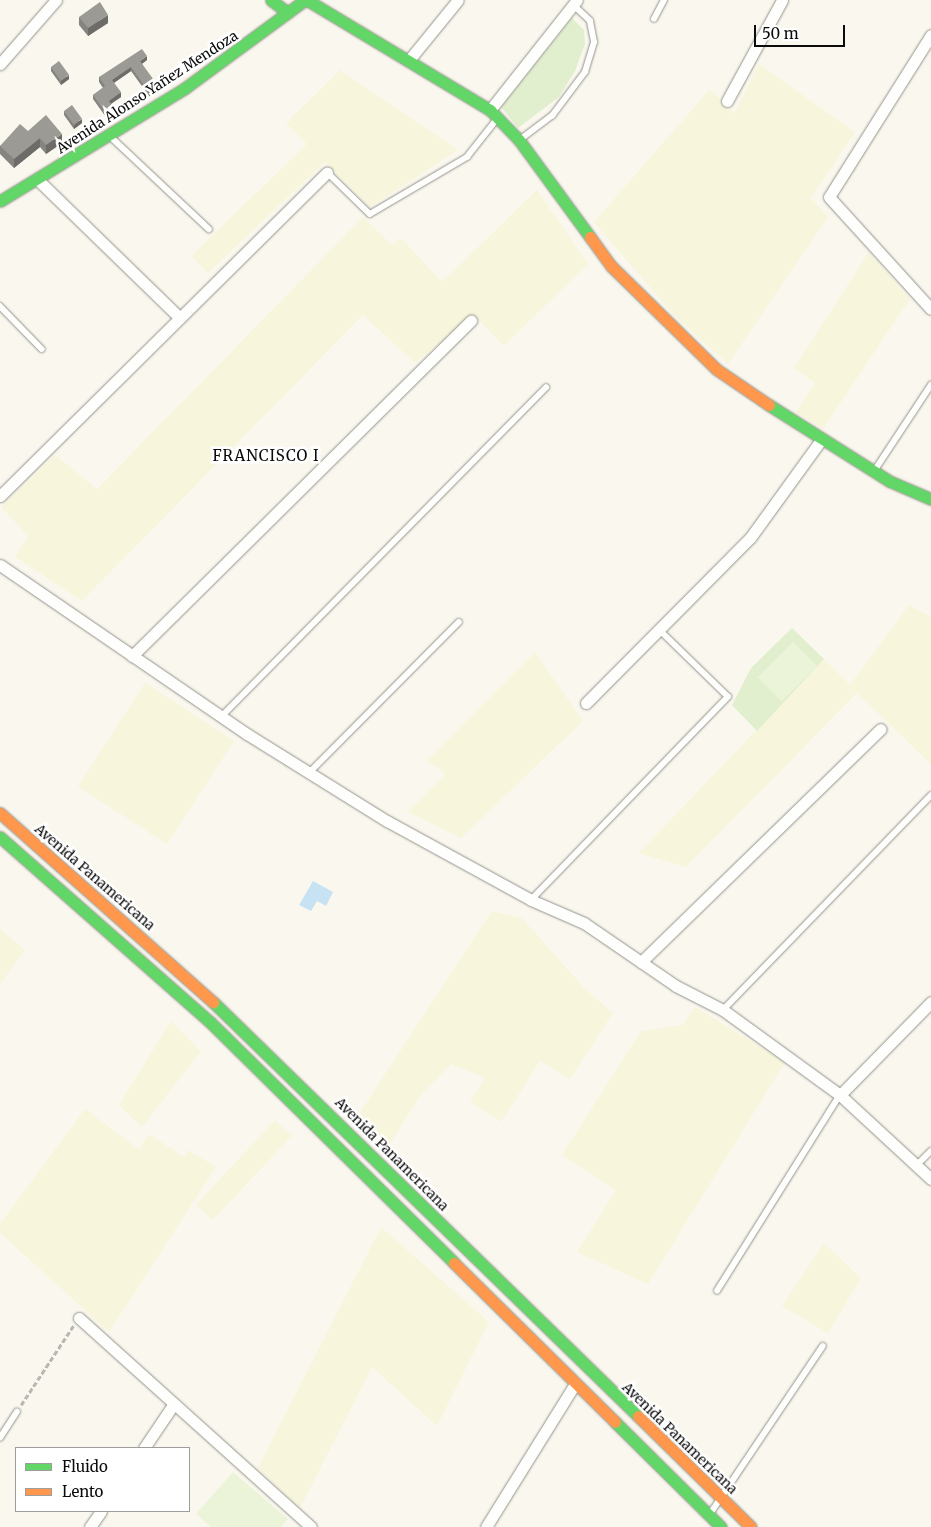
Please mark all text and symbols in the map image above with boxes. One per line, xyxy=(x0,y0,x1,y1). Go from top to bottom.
scale bar xyxy=(756,15,847,47)
text: 50 m xyxy=(762,24,799,43)
street label: Avenida Alonso Yañez Mendoza xyxy=(53,27,241,157)
district label: FRANCISCO I xyxy=(211,447,321,465)
street label: Avenida Panamericana xyxy=(32,820,158,934)
street label: Avenida Panamericana xyxy=(332,1094,452,1214)
street label: Avenida Panamericana xyxy=(619,1379,741,1497)
legend xyxy=(15,1447,190,1512)
text: Fluido xyxy=(62,1457,108,1476)
text: Lento xyxy=(62,1482,103,1501)

